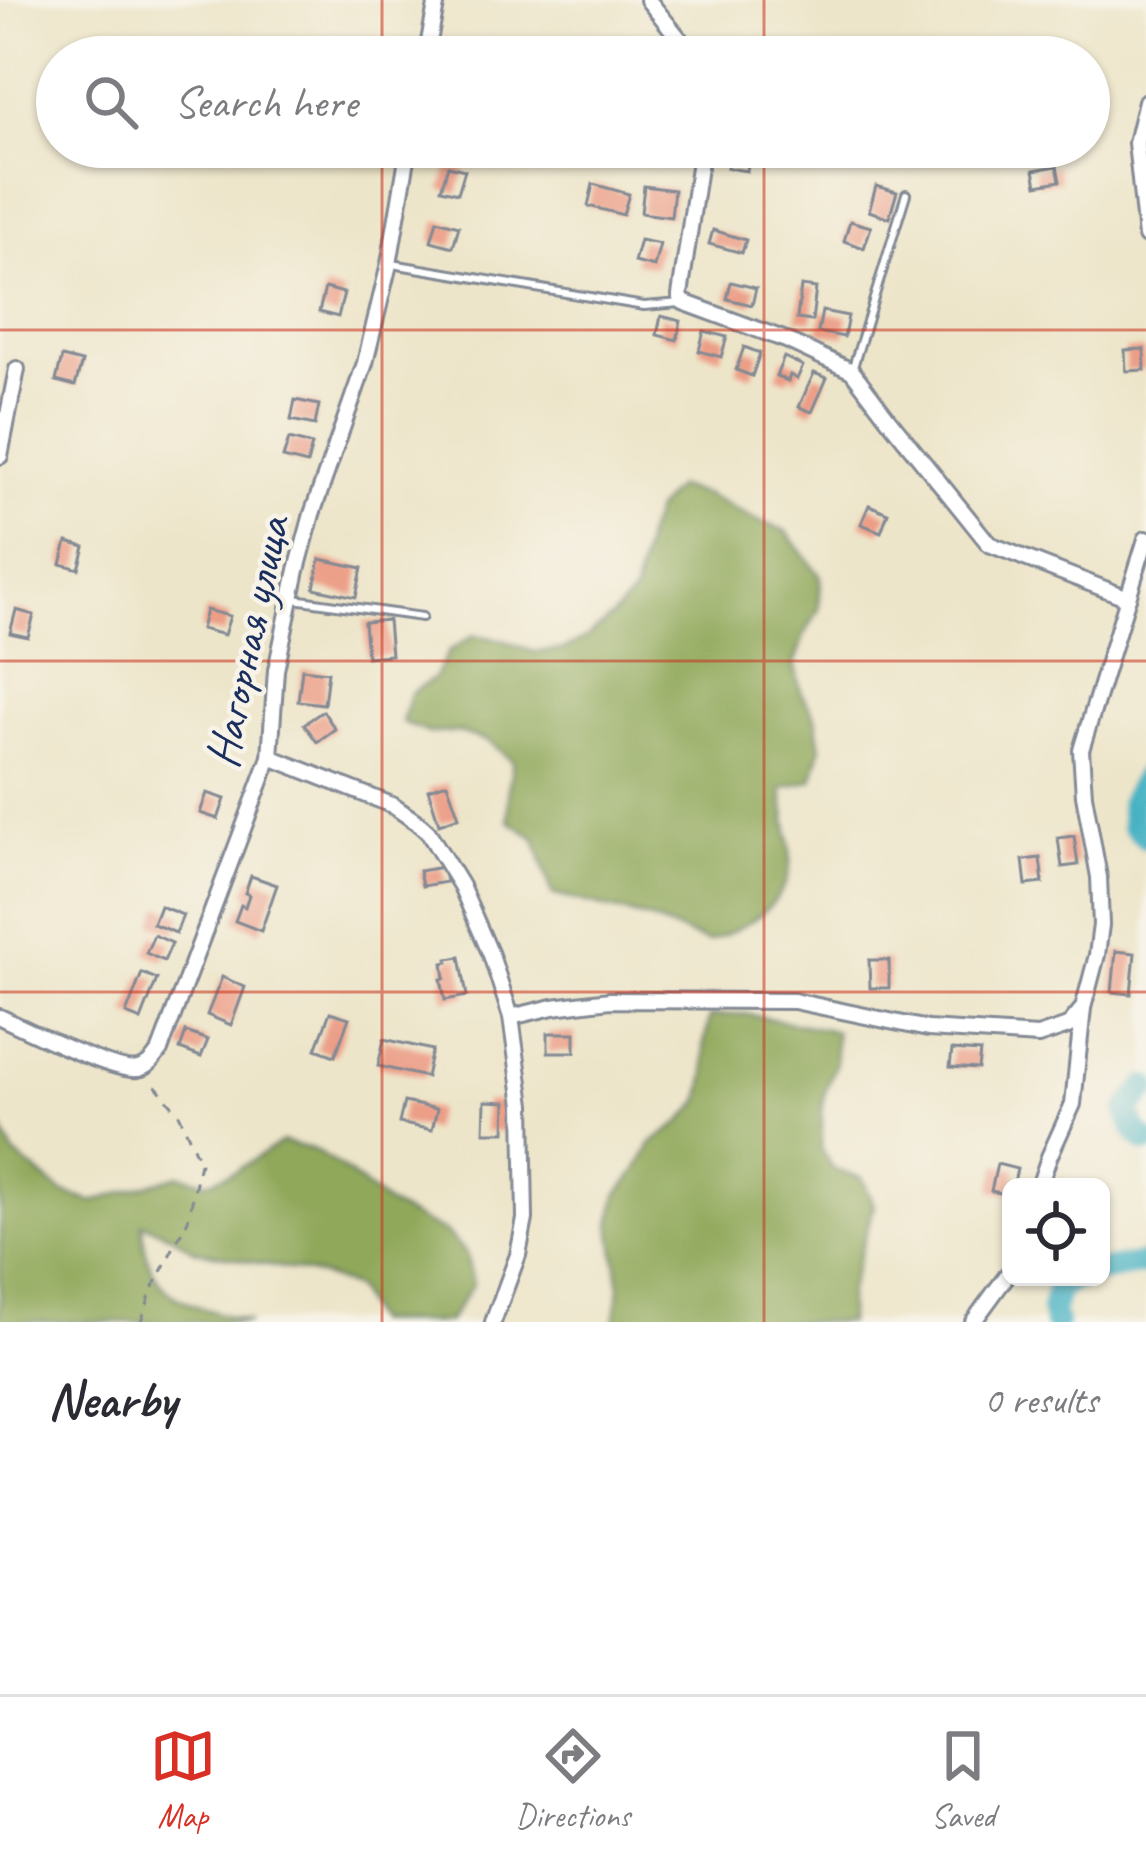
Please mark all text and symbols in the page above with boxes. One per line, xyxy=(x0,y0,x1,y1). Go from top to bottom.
search box xyxy=(36,36,1110,168)
icon: search xyxy=(78,69,144,135)
text: Search here xyxy=(174,74,357,131)
street label: Нагорная улица xyxy=(191,508,303,773)
map controls xyxy=(1002,1178,1110,1286)
button: locate xyxy=(1002,1178,1110,1286)
text: Nearby xyxy=(48,1368,176,1432)
text: 0 results xyxy=(984,1376,1098,1425)
tab: Map xyxy=(150,1723,216,1837)
tab: Directions xyxy=(516,1723,630,1837)
tab: Saved xyxy=(930,1723,996,1837)

